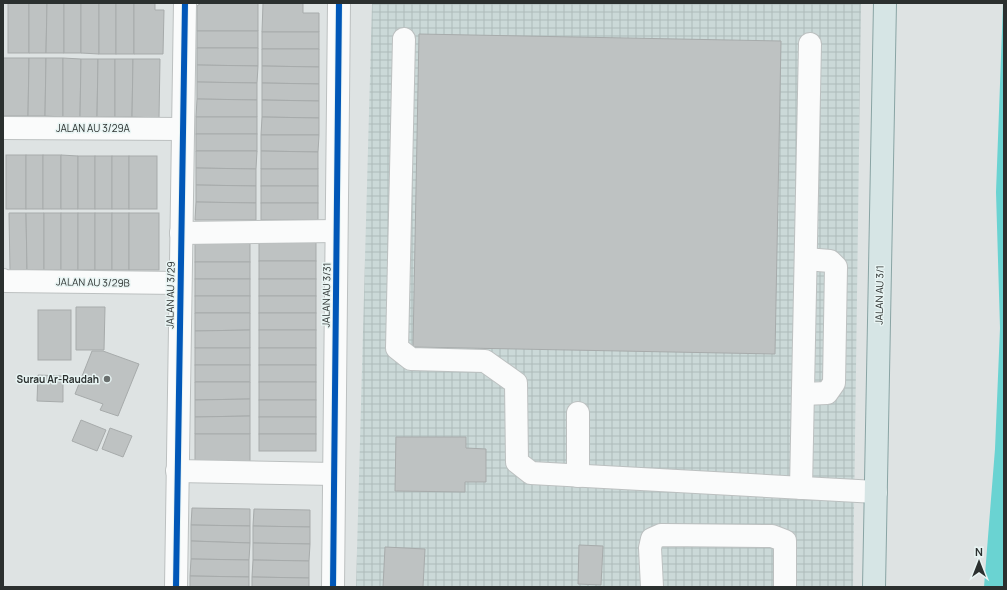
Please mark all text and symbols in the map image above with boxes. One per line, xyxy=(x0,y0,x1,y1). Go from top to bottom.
street label: JALAN AU 3/29A xyxy=(56,121,131,135)
street label: JALAN AU 3/29 xyxy=(162,261,178,329)
street label: JALAN AU 3/31 xyxy=(318,262,334,328)
street label: JALAN AU 3/1 xyxy=(871,265,887,325)
street label: JALAN AU 3/29B xyxy=(56,274,130,290)
place label: Surau Ar-Raudah xyxy=(17,372,99,386)
marker: Surau Ar-Raudah xyxy=(102,374,112,384)
north arrow xyxy=(959,542,999,582)
text: N xyxy=(975,544,983,559)

